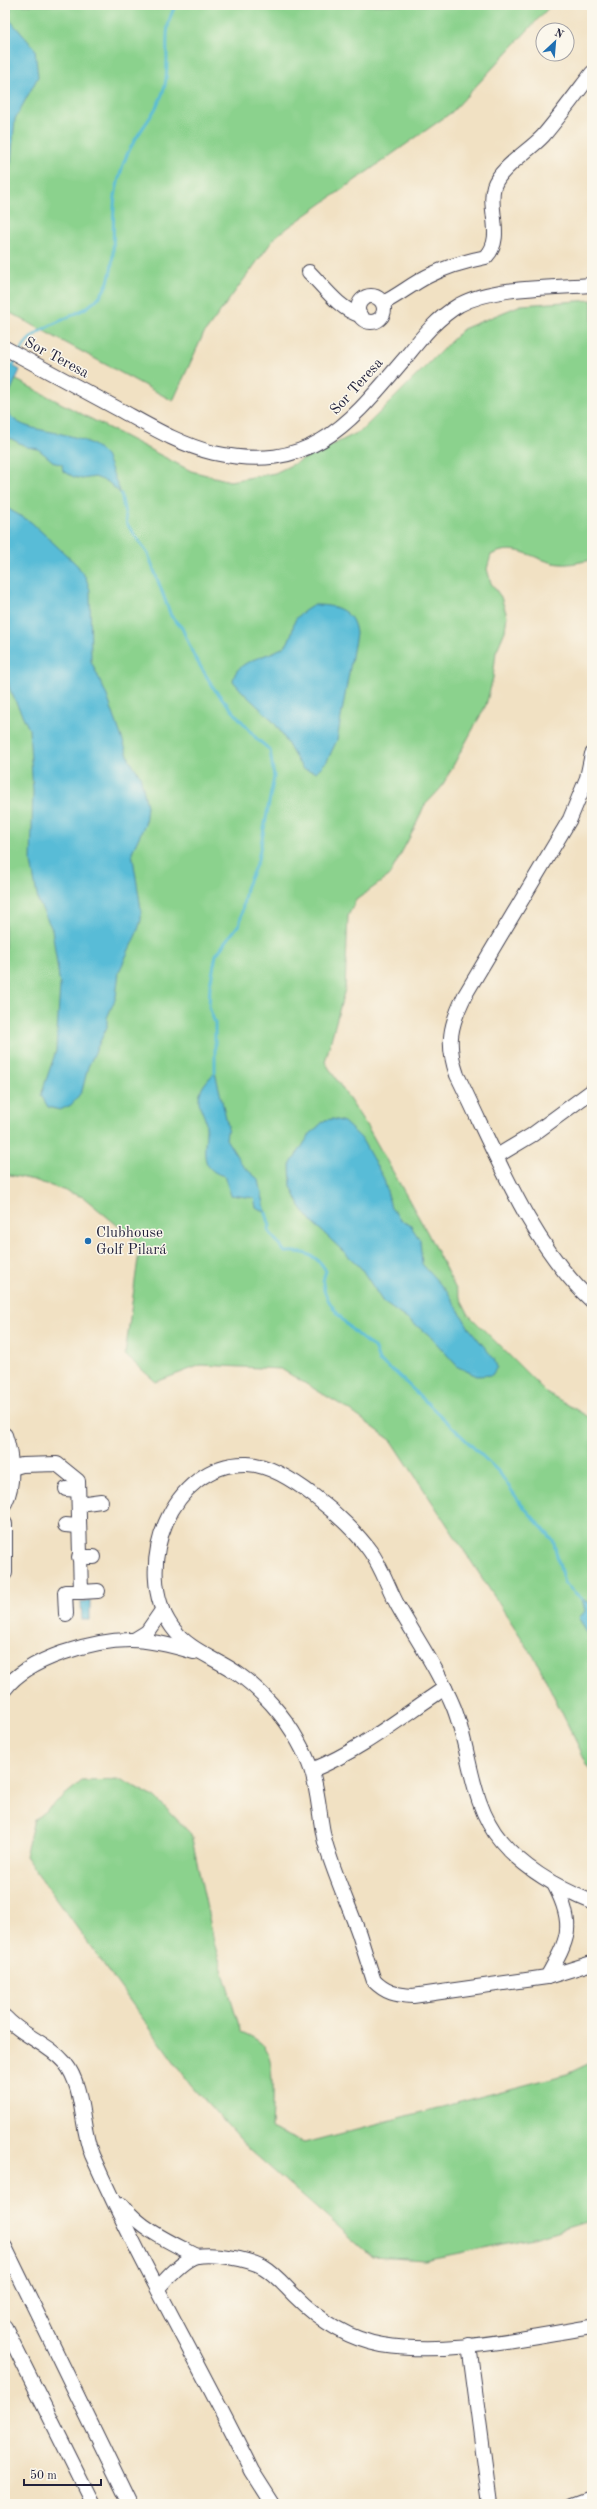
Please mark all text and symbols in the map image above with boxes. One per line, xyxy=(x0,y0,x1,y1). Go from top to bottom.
north arrow xyxy=(535,22,575,62)
text: N xyxy=(553,28,565,41)
street label: Sor Teresa xyxy=(22,335,92,382)
street label: Sor Teresa xyxy=(328,355,387,418)
place label: Clubhouse Golf Pilará xyxy=(96,1226,167,1258)
marker: Clubhouse Golf Pilará xyxy=(83,1236,93,1246)
scale bar xyxy=(24,2461,101,2487)
text: 50 m xyxy=(30,2469,57,2482)

